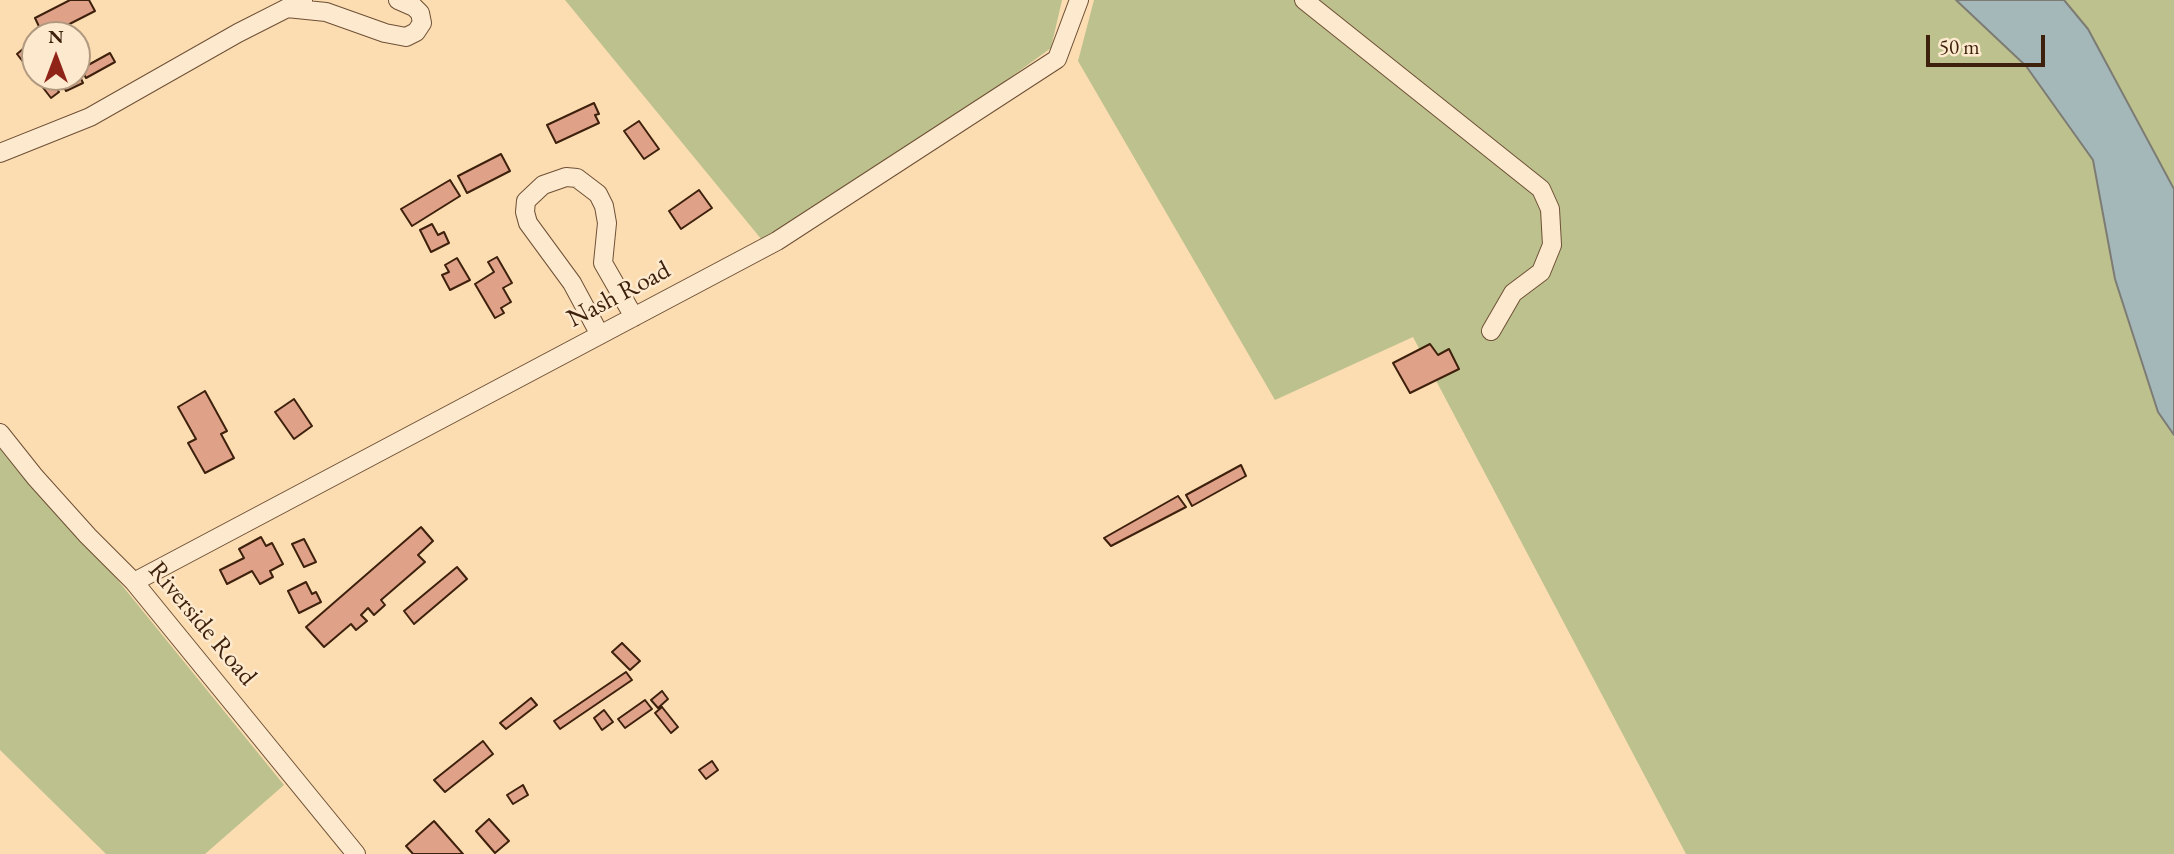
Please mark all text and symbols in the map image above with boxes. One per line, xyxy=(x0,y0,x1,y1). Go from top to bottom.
north arrow xyxy=(21,21,91,91)
scale bar xyxy=(1929,21,2048,65)
text: N xyxy=(48,24,64,49)
text: 50 m xyxy=(1939,33,1980,60)
street label: Nash Road xyxy=(562,255,676,335)
street label: Riverside Road xyxy=(141,556,263,692)

